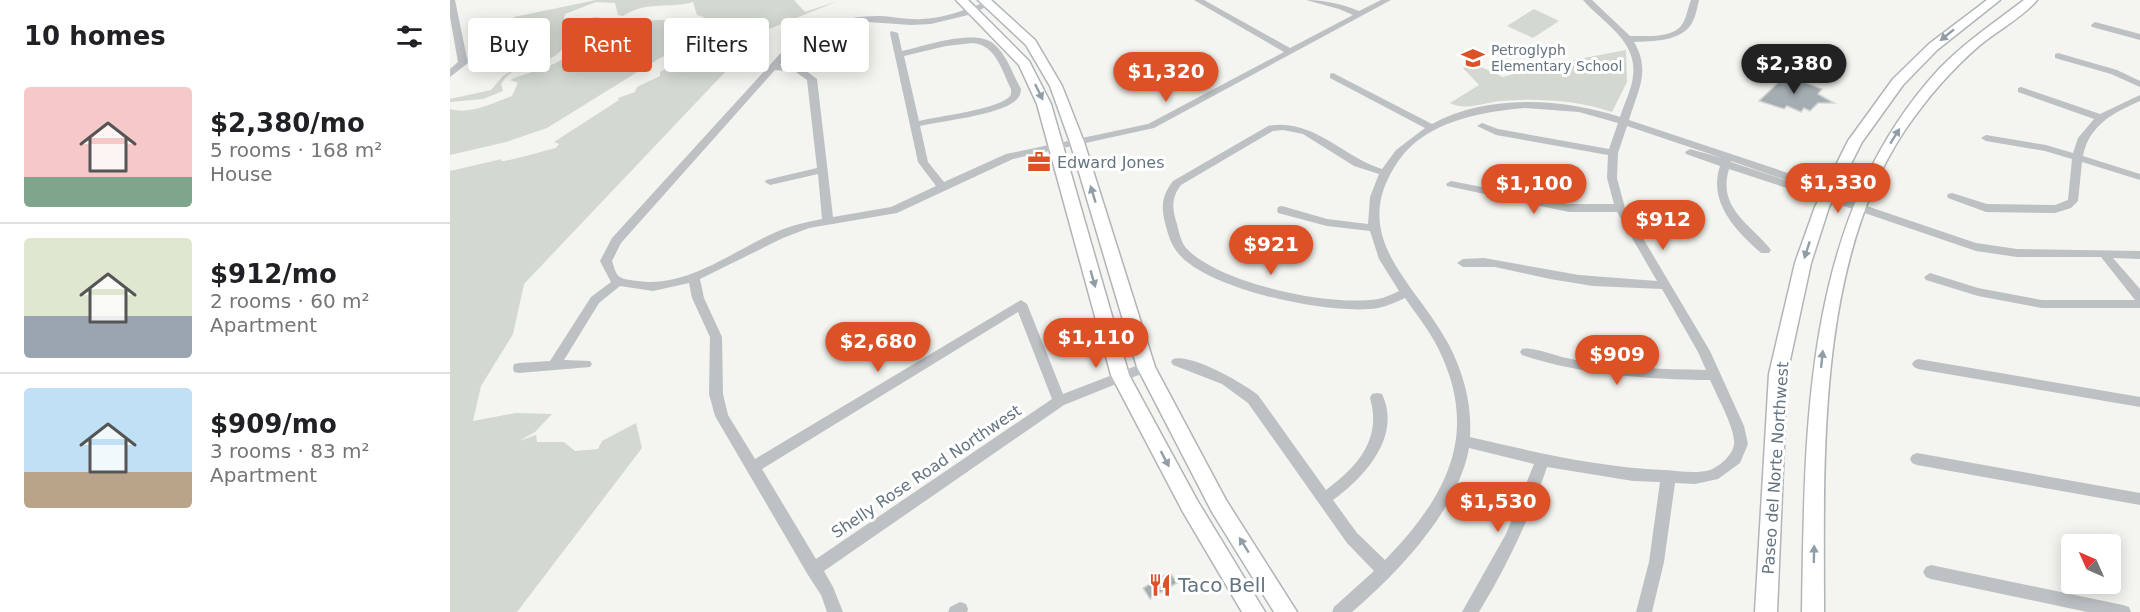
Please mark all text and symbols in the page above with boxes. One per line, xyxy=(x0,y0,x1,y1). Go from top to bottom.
chip: Buy xyxy=(468,18,550,72)
chip: Rent xyxy=(562,18,652,72)
chip: Filters xyxy=(664,18,769,72)
chip: New xyxy=(781,18,869,72)
icon: filters xyxy=(393,20,426,53)
text: 10 homes xyxy=(24,21,166,51)
one-way arrow xyxy=(1940,29,1955,41)
place label: Petroglyph Elementary School xyxy=(1491,42,1623,74)
pin: $2,380 xyxy=(1745,44,1843,95)
school or university icon: Petroglyph Elementary School xyxy=(1460,45,1486,71)
text: $2,380 xyxy=(1755,51,1833,75)
pin: $1,320 xyxy=(1117,52,1215,103)
text: $1,320 xyxy=(1127,59,1205,83)
one-way arrow xyxy=(1034,84,1043,101)
text: $2,380/mo xyxy=(210,108,365,138)
icon: home xyxy=(72,111,144,183)
one-way arrow xyxy=(1889,128,1900,144)
text: 5 rooms · 168 m² xyxy=(210,138,382,162)
office icon: Edward Jones xyxy=(1026,149,1052,175)
place label: Edward Jones xyxy=(1057,153,1165,172)
text: House xyxy=(210,162,273,186)
pin: $1,330 xyxy=(1789,163,1887,214)
pin: $1,100 xyxy=(1485,164,1583,215)
text: $1,330 xyxy=(1799,170,1877,194)
text: $1,100 xyxy=(1495,171,1573,195)
one-way arrow xyxy=(1088,185,1097,203)
pin: $912 xyxy=(1627,200,1699,251)
text: $912 xyxy=(1635,207,1691,231)
pin: $921 xyxy=(1235,225,1307,276)
text: $921 xyxy=(1243,232,1299,256)
one-way arrow xyxy=(1802,241,1812,259)
text: $912/mo xyxy=(210,259,337,289)
icon: home xyxy=(72,262,144,334)
one-way arrow xyxy=(1089,270,1098,288)
text: 2 rooms · 60 m² xyxy=(210,289,370,313)
text: Apartment xyxy=(210,313,317,337)
pin: $1,110 xyxy=(1047,318,1145,369)
pin: $2,680 xyxy=(829,322,927,373)
text: $1,110 xyxy=(1057,325,1135,349)
text: $2,680 xyxy=(839,329,917,353)
pin: $909 xyxy=(1581,335,1653,386)
text: $909 xyxy=(1589,342,1645,366)
one-way arrow xyxy=(1817,349,1827,368)
street label: Paseo del Norte Northwest xyxy=(1759,361,1792,575)
street label: Shelly Rose Road Northwest xyxy=(828,401,1025,542)
text: $909/mo xyxy=(210,409,337,439)
icon: home xyxy=(72,412,144,484)
text: 3 rooms · 83 m² xyxy=(210,439,370,463)
one-way arrow xyxy=(1160,451,1170,468)
text: Apartment xyxy=(210,463,317,487)
pin: $1,530 xyxy=(1449,482,1547,533)
text: $1,530 xyxy=(1459,489,1537,513)
north arrow xyxy=(2061,534,2121,594)
map controls xyxy=(2061,534,2121,594)
one-way arrow xyxy=(1239,537,1250,553)
one-way arrow xyxy=(1809,544,1818,563)
restaurant icon: Taco Bell xyxy=(1147,572,1173,598)
place label: Taco Bell xyxy=(1177,573,1266,597)

